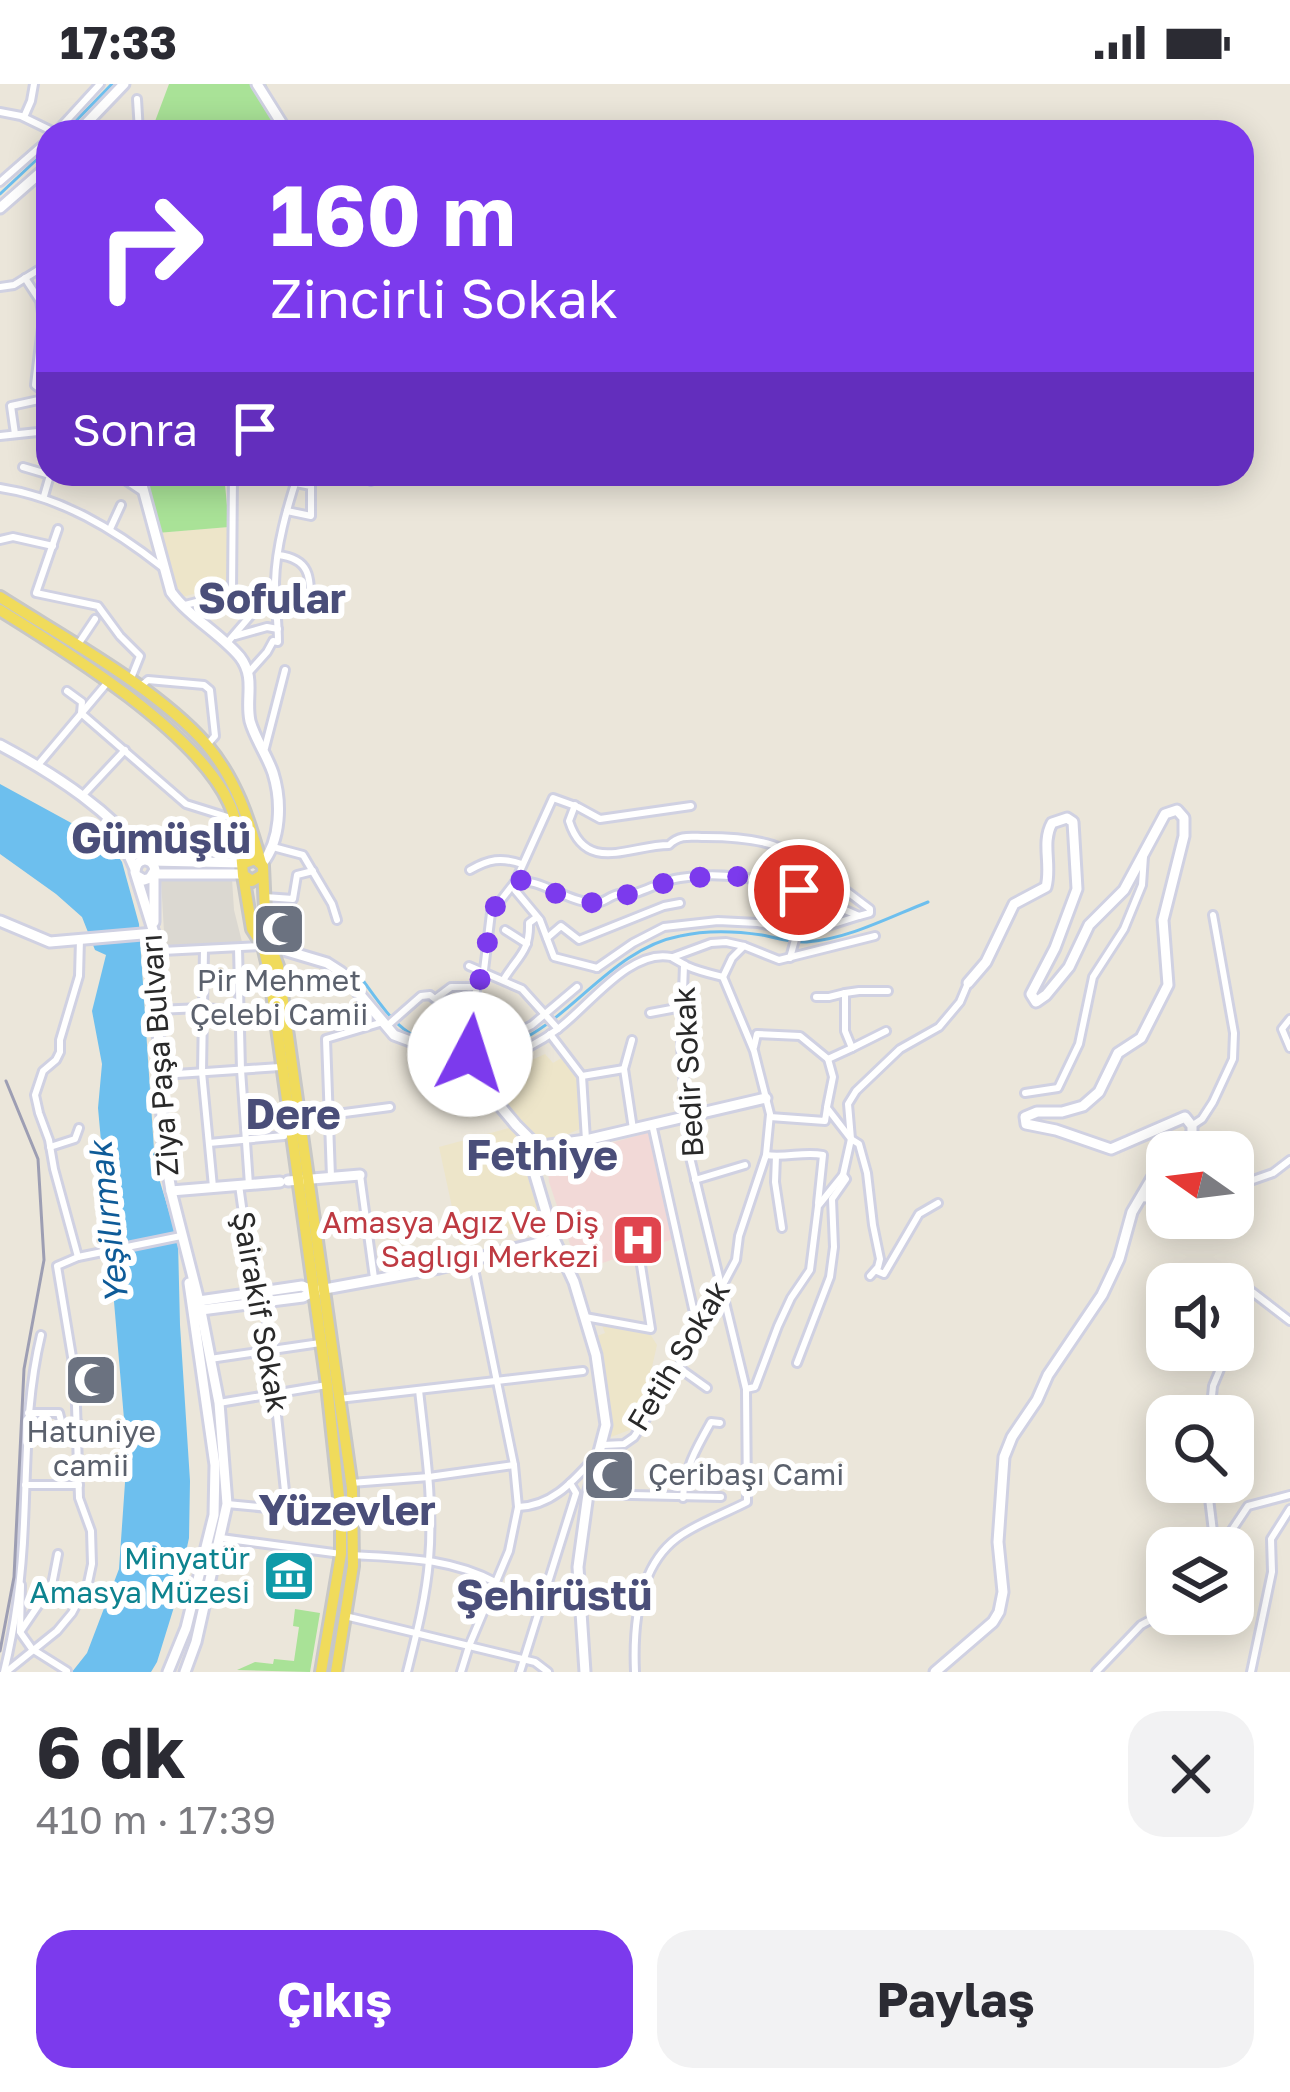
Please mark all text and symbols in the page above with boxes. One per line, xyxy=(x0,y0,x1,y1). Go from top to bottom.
text: 17:33 xyxy=(60,15,177,69)
text: 160 m xyxy=(270,164,516,264)
icon: right xyxy=(72,168,228,324)
text: Zincirli Sokak xyxy=(270,265,618,330)
icon: arrive xyxy=(222,396,288,462)
text: Sonra xyxy=(72,402,198,456)
district label: Sofular xyxy=(198,572,346,622)
district label: Gümüşlü xyxy=(71,812,251,862)
pin xyxy=(748,839,850,941)
icon: arrive xyxy=(766,857,832,923)
mosque icon: Pir Mehmet Çelebi Camii xyxy=(251,901,307,957)
street label: Ziya Paşa Bulvarı xyxy=(133,933,185,1177)
place label: Pir Mehmet Çelebi Camii xyxy=(190,962,368,1032)
street label: Bedir Sokak xyxy=(666,986,710,1158)
position arrow xyxy=(407,991,533,1117)
district label: Dere xyxy=(245,1088,341,1138)
district label: Fethiye xyxy=(466,1129,618,1179)
north arrow xyxy=(1146,1131,1254,1239)
map controls xyxy=(1146,1131,1254,1635)
water label: Yeşilırmak xyxy=(79,1137,135,1306)
place label: Amasya Ağız Ve Diş Sağlığı Merkezi xyxy=(322,1204,599,1274)
street label: Şairakif Sokak xyxy=(226,1208,296,1415)
hospital icon: Amasya Ağız Ve Diş Sağlığı Merkezi xyxy=(610,1212,666,1268)
button: sound xyxy=(1146,1263,1254,1371)
street label: Fetih Sokak xyxy=(619,1274,737,1437)
mosque icon: Hatuniye camii xyxy=(63,1352,119,1408)
button: search xyxy=(1146,1395,1254,1503)
place label: Hatuniye camii xyxy=(26,1413,156,1483)
mosque icon: Çeribaşı Cami xyxy=(581,1447,637,1503)
place label: Çeribaşı Cami xyxy=(648,1456,844,1492)
district label: Yüzevler xyxy=(258,1484,436,1534)
button: layers xyxy=(1146,1527,1254,1635)
place label: Minyatür Amasya Müzesi xyxy=(30,1540,250,1610)
museum icon: Minyatür Amasya Müzesi xyxy=(261,1548,317,1604)
district label: Şehirüstü xyxy=(456,1569,652,1619)
text: 6 dk xyxy=(36,1707,186,1794)
button: close xyxy=(1128,1711,1254,1837)
text: 410 m · 17:39 xyxy=(36,1796,276,1843)
button: Çıkış xyxy=(36,1930,633,2068)
button: Paylaş xyxy=(657,1930,1254,2068)

